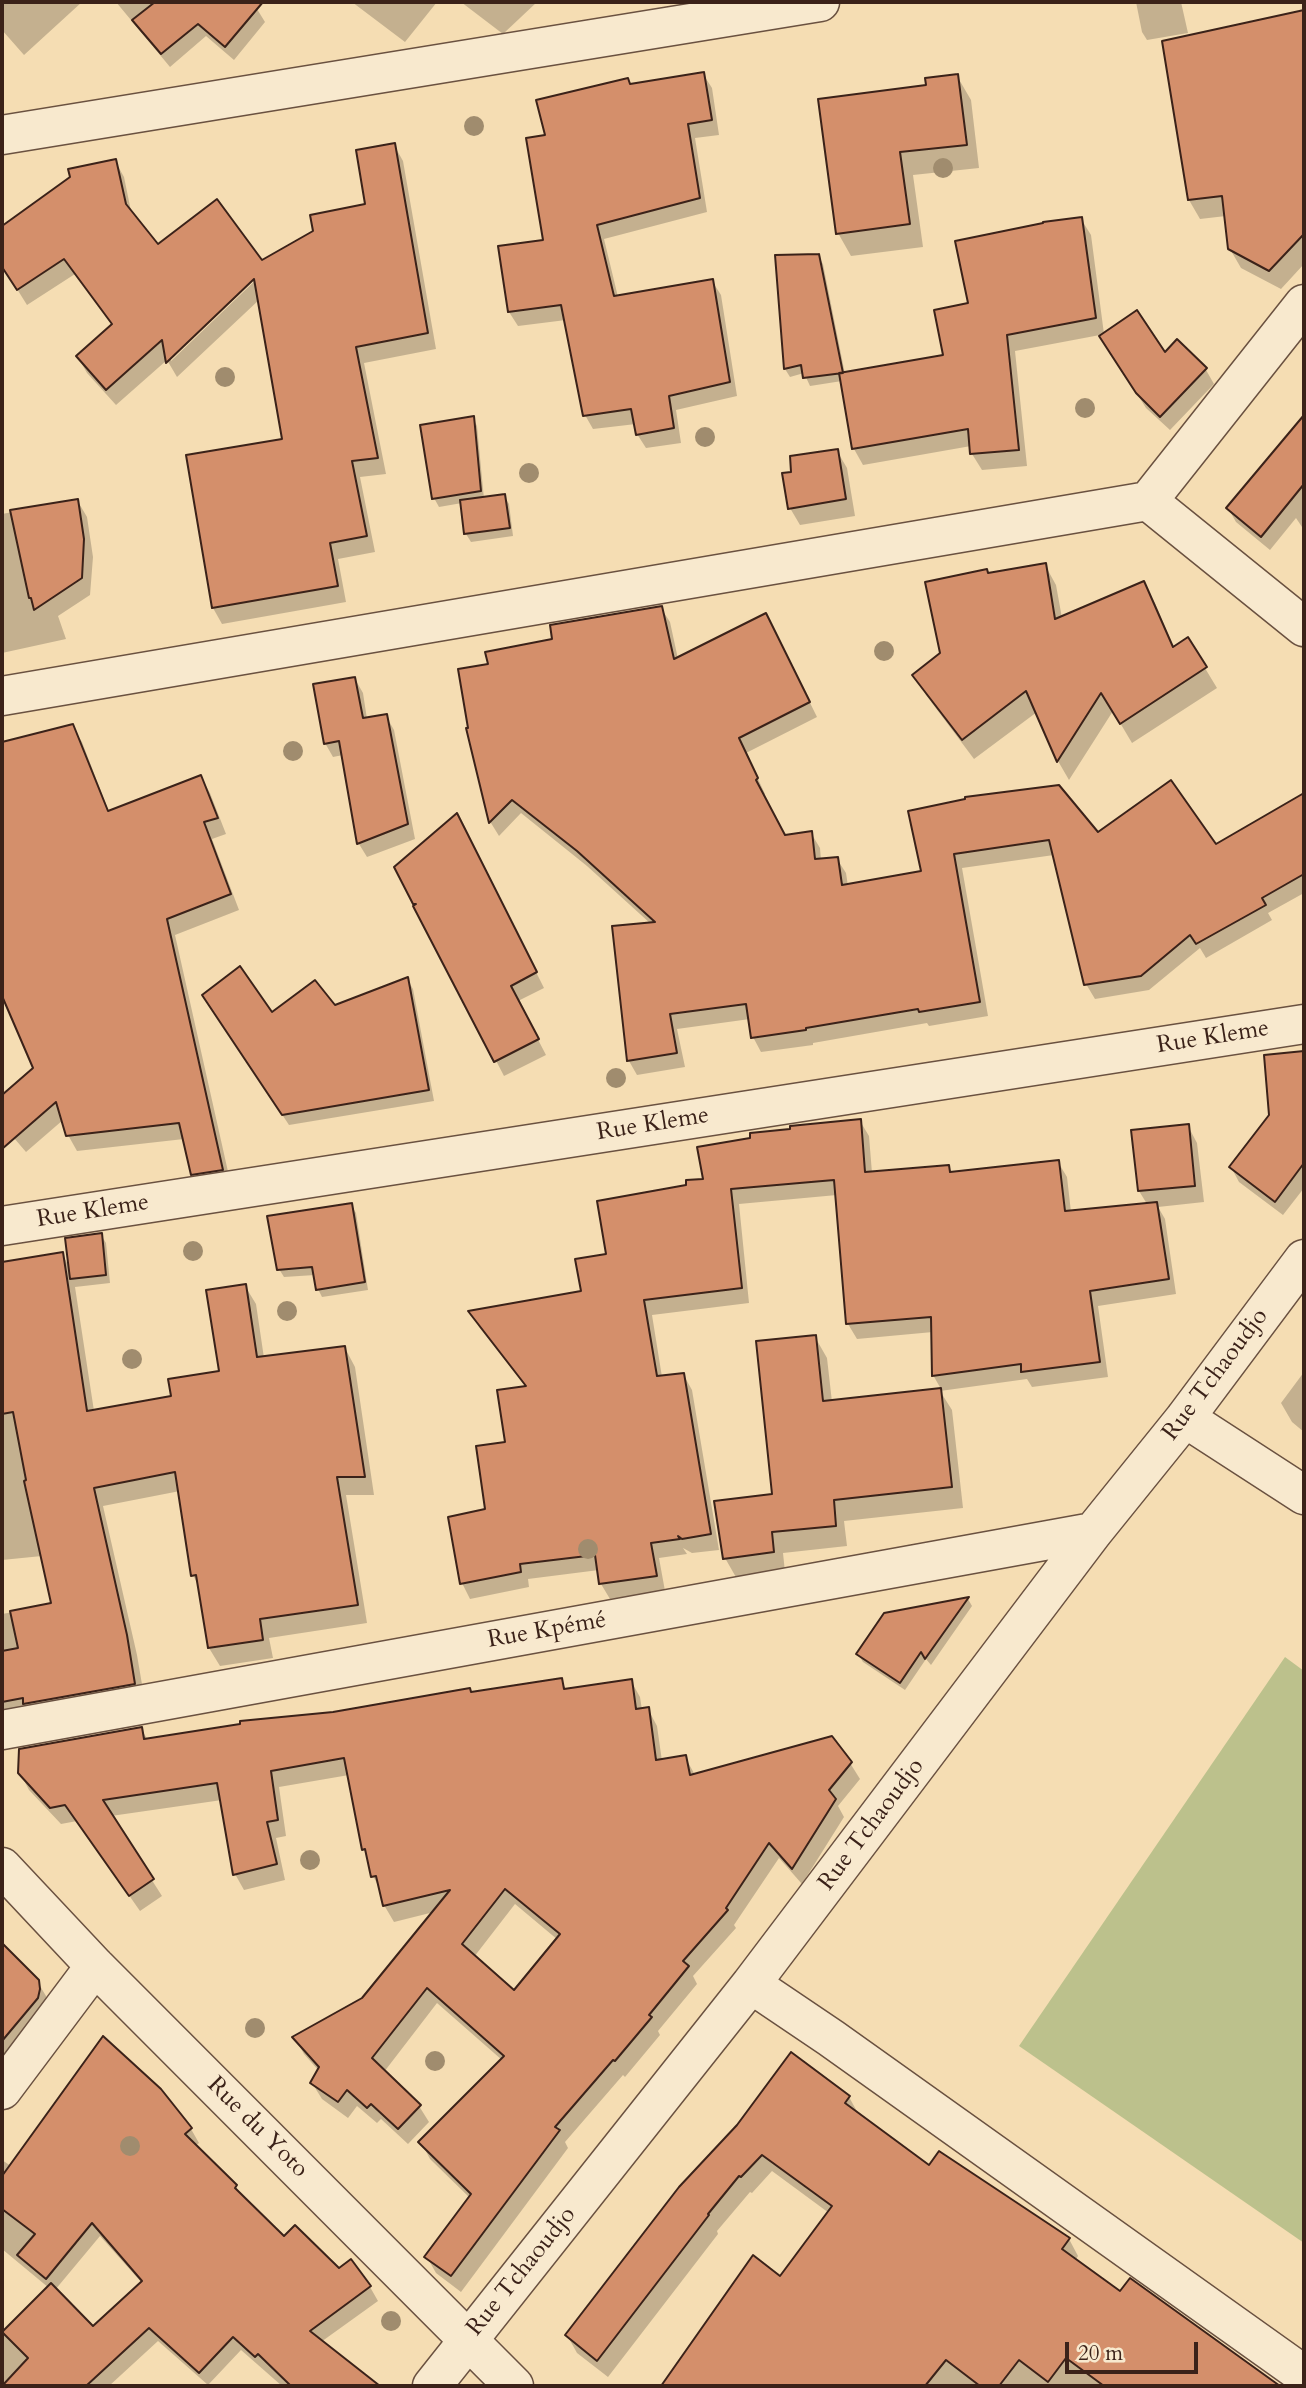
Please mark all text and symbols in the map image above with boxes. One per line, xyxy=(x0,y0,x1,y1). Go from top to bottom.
street label: Rue Kleme xyxy=(1155,1015,1271,1061)
street label: Rue Kleme xyxy=(595,1102,711,1148)
street label: Rue Kleme xyxy=(35,1189,151,1235)
street label: Rue Tchaoudjo xyxy=(1157,1303,1275,1447)
street label: Rue Kpémé xyxy=(485,1606,609,1656)
street label: Rue Tchaoudjo xyxy=(813,1753,931,1897)
street label: Rue du Yoto xyxy=(201,2072,313,2184)
street label: Rue Tchaoudjo xyxy=(461,2202,583,2342)
scale bar xyxy=(1068,2328,1201,2372)
text: 20 m xyxy=(1078,2339,1123,2368)

